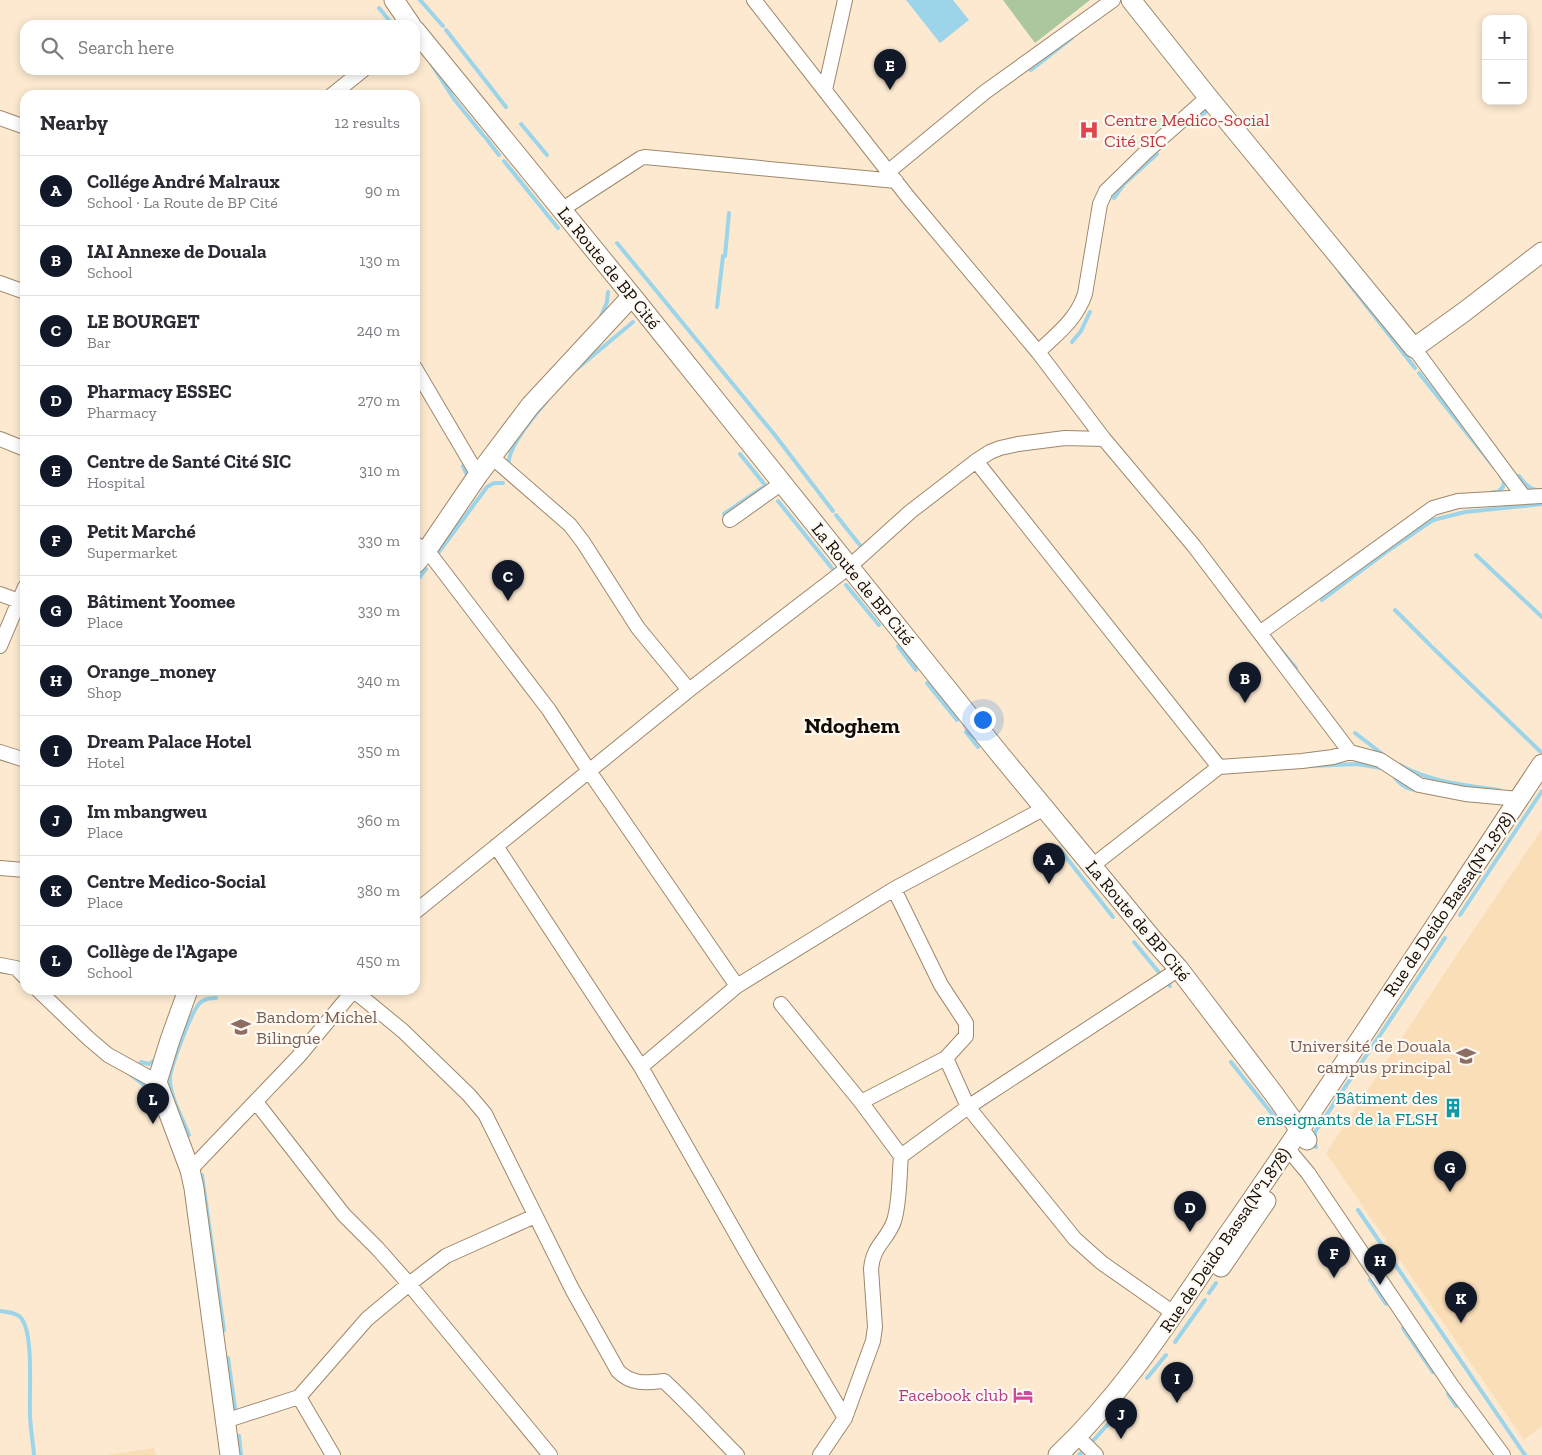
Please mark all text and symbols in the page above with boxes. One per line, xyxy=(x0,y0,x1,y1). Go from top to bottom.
map controls xyxy=(1482,15,1527,105)
button: + xyxy=(1482,15,1527,60)
search box xyxy=(20,20,420,75)
icon: search xyxy=(38,34,66,62)
text: Search here xyxy=(78,36,174,59)
pin: E xyxy=(874,49,906,90)
button: − xyxy=(1482,60,1527,105)
place label: Centre Medico-Social Cité SIC xyxy=(1104,109,1270,152)
text: Nearby xyxy=(40,110,108,135)
text: 12 results xyxy=(335,113,400,132)
hospital icon: Centre Medico-Social Cité SIC xyxy=(1078,119,1100,141)
text: Collége André Malraux xyxy=(87,170,280,193)
text: A xyxy=(51,181,62,200)
text: 90 m xyxy=(365,181,400,200)
text: School · La Route de BP Cité xyxy=(87,193,278,212)
street label: La Route de BP Cité xyxy=(553,202,665,334)
text: IAI Annexe de Douala xyxy=(87,240,267,263)
text: B xyxy=(51,251,61,270)
text: 130 m xyxy=(359,251,400,270)
text: School xyxy=(87,263,133,282)
text: LE BOURGET xyxy=(87,310,200,333)
text: C xyxy=(51,321,61,340)
text: 240 m xyxy=(356,321,400,340)
text: Bar xyxy=(87,333,111,352)
text: Pharmacy ESSEC xyxy=(87,380,232,403)
text: D xyxy=(50,391,62,410)
text: 270 m xyxy=(358,391,400,410)
text: Pharmacy xyxy=(87,403,157,422)
text: Centre de Santé Cité SIC xyxy=(87,450,291,473)
text: E xyxy=(51,461,61,480)
text: 310 m xyxy=(359,461,400,480)
text: Hospital xyxy=(87,473,145,492)
street label: La Route de BP Cité xyxy=(807,518,919,650)
text: Petit Marché xyxy=(87,520,196,543)
text: F xyxy=(51,531,61,550)
text: 330 m xyxy=(358,531,400,550)
text: Supermarket xyxy=(87,543,177,562)
pin: C xyxy=(492,560,524,601)
text: Bâtiment Yoomee xyxy=(87,590,235,613)
text: G xyxy=(51,601,61,620)
text: 330 m xyxy=(358,601,400,620)
text: Place xyxy=(87,613,123,632)
text: Orange_money xyxy=(87,660,216,683)
pin: B xyxy=(1229,662,1261,703)
text: H xyxy=(50,671,62,690)
text: 340 m xyxy=(357,671,400,690)
text: Shop xyxy=(87,683,122,702)
your location xyxy=(970,707,996,733)
district label: Ndoghem xyxy=(804,712,900,739)
text: Dream Palace Hotel xyxy=(87,730,251,753)
text: I xyxy=(53,741,59,760)
text: 350 m xyxy=(357,741,400,760)
text: Hotel xyxy=(87,753,125,772)
text: Im mbangweu xyxy=(87,800,207,823)
street label: Rue de Deido Bassa(N°1.878) xyxy=(1379,807,1519,1001)
text: J xyxy=(52,811,60,830)
text: 360 m xyxy=(357,811,400,830)
text: Place xyxy=(87,823,123,842)
pin: A xyxy=(1033,843,1065,884)
street label: La Route de BP Cité xyxy=(1081,856,1195,986)
text: Centre Medico-Social xyxy=(87,870,266,893)
text: K xyxy=(51,881,61,900)
text: 380 m xyxy=(357,881,400,900)
text: Place xyxy=(87,893,123,912)
text: Collège de l'Agape xyxy=(87,940,237,963)
text: L xyxy=(52,951,60,970)
text: 450 m xyxy=(357,951,400,970)
text: School xyxy=(87,963,133,982)
place label: Bandom Michel Bilingue xyxy=(256,1006,377,1049)
school or university icon: Bandom Michel Bilingue xyxy=(230,1016,252,1038)
place label: Université de Douala campus principal xyxy=(1290,1035,1451,1078)
school or university icon: Université de Douala campus principal xyxy=(1455,1045,1477,1067)
pin: L xyxy=(137,1083,169,1124)
place label: Bâtiment des enseignants de la FLSH xyxy=(1257,1087,1438,1130)
building icon: Bâtiment des enseignants de la FLSH xyxy=(1442,1097,1464,1119)
street label: Rue de Deido Bassa(N°1.878) xyxy=(1155,1144,1295,1336)
pin: G xyxy=(1434,1151,1466,1192)
pin: D xyxy=(1174,1191,1206,1232)
pin: F xyxy=(1318,1237,1350,1278)
pin: H xyxy=(1364,1244,1396,1285)
pin: K xyxy=(1445,1282,1477,1323)
pin: I xyxy=(1161,1362,1193,1403)
place label: Facebook club xyxy=(898,1384,1008,1406)
hotel icon: Facebook club xyxy=(1012,1384,1034,1406)
pin: J xyxy=(1105,1398,1137,1439)

